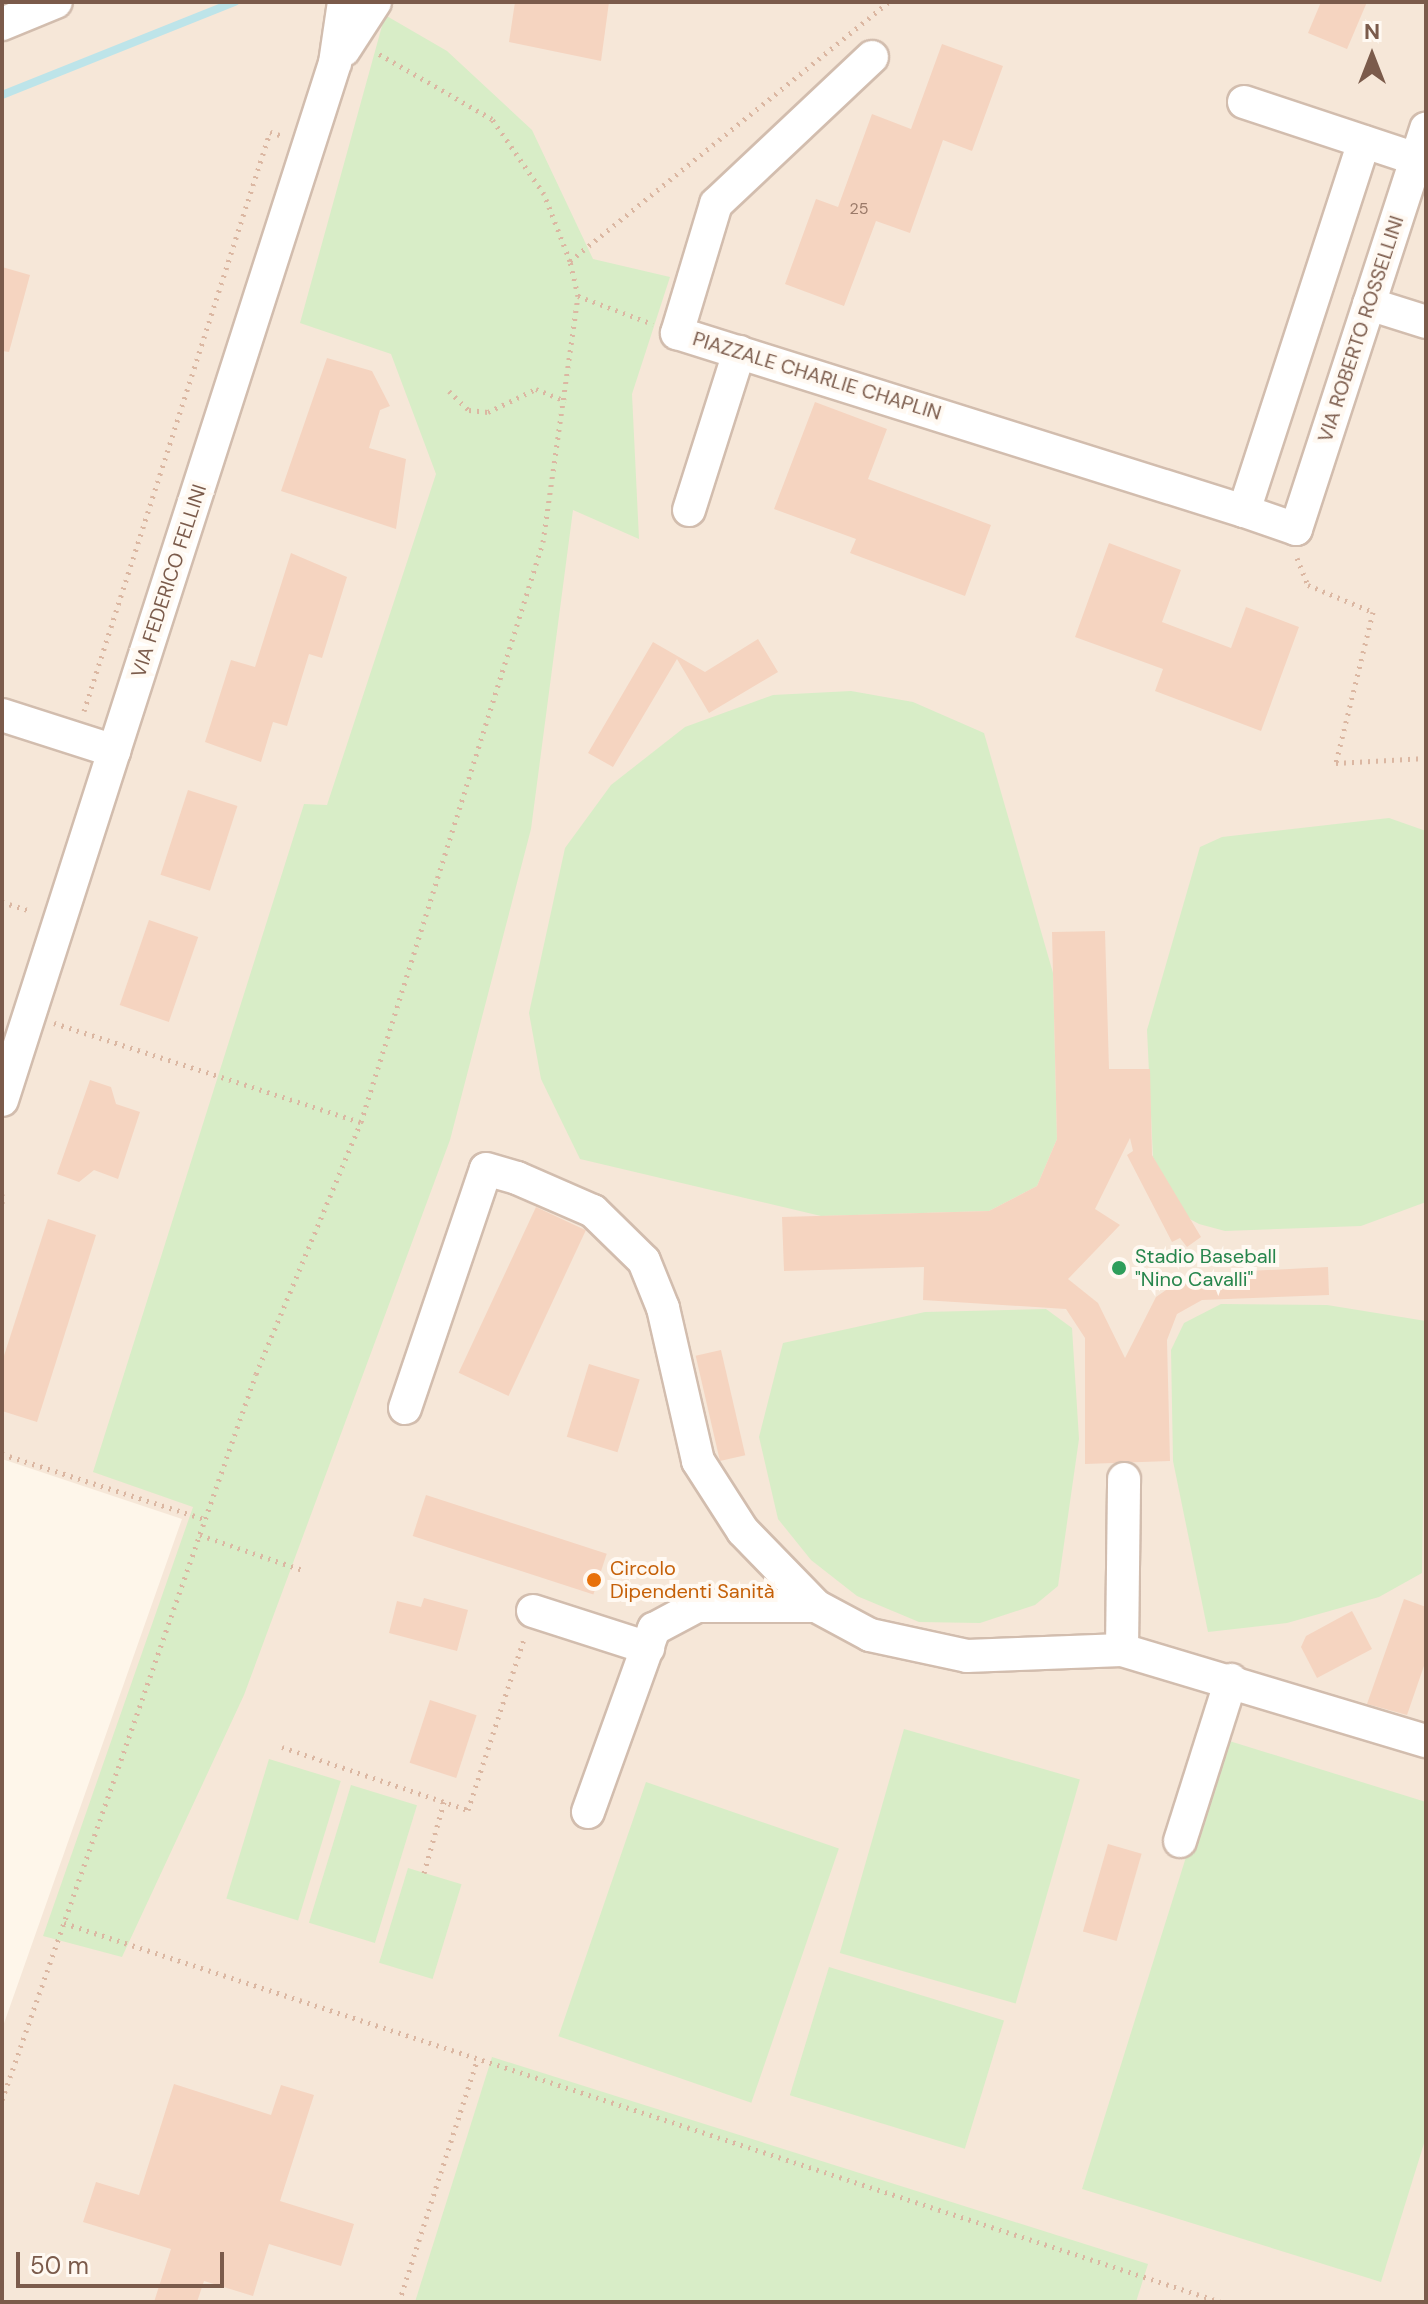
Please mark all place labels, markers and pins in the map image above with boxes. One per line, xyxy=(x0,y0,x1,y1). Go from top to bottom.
place label: Stadio Baseball "Nino Cavalli" xyxy=(1135,1244,1276,1291)
marker: Stadio Baseball "Nino Cavalli" xyxy=(1110,1259,1128,1277)
place label: Circolo Dipendenti Sanità xyxy=(610,1556,775,1603)
marker: Circolo Dipendenti Sanità xyxy=(585,1571,603,1589)

